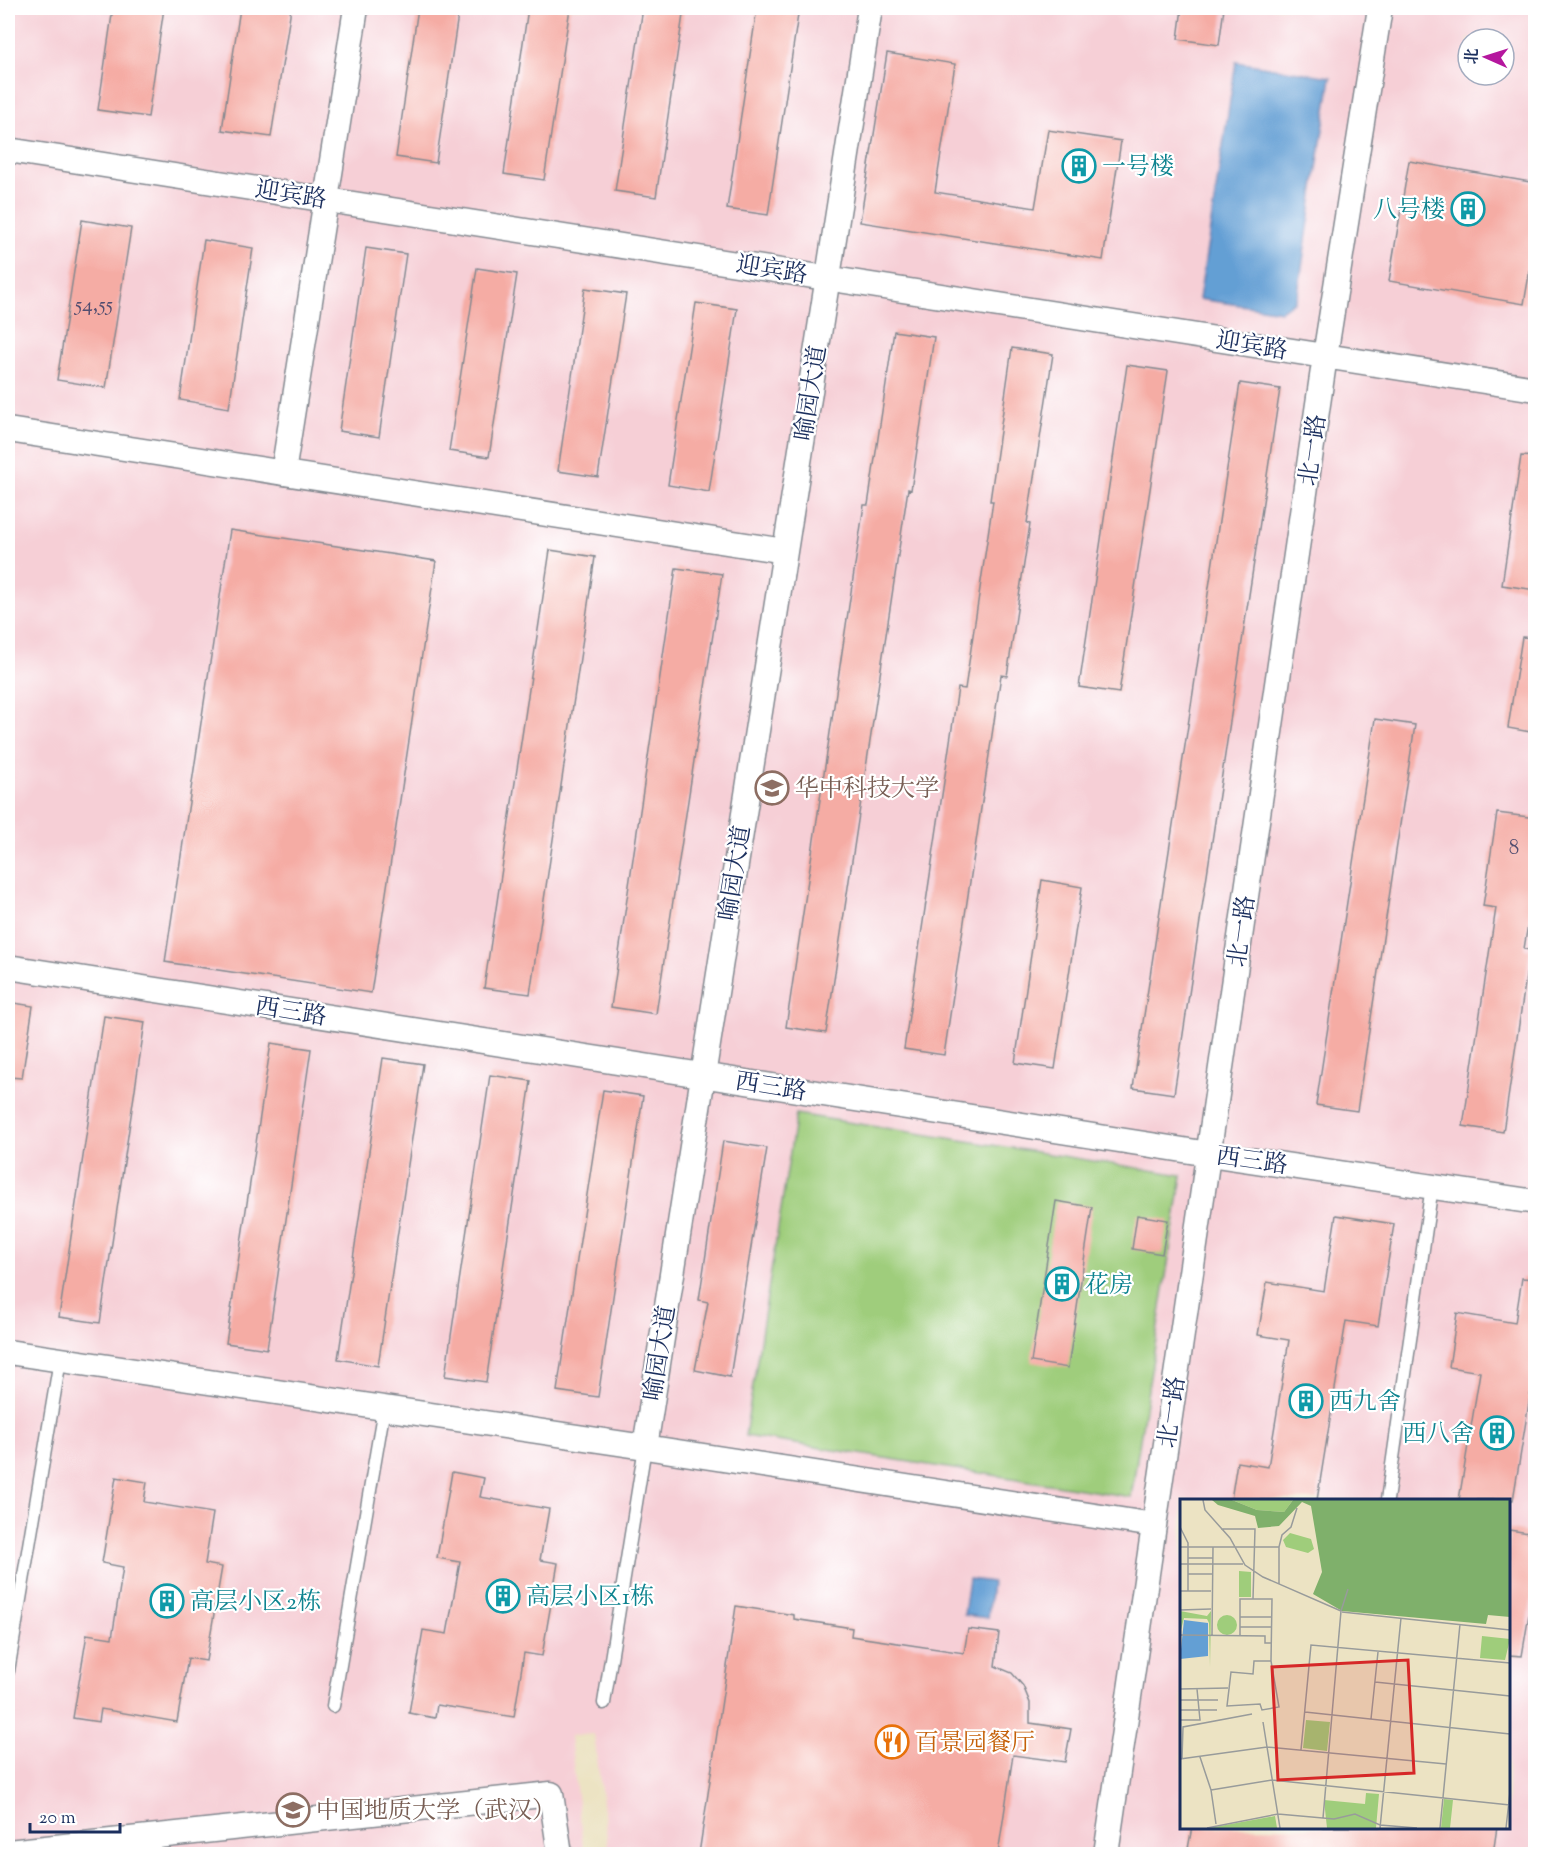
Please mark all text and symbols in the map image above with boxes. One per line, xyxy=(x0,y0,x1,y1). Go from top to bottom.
north arrow xyxy=(1456,27,1516,87)
text: 北 xyxy=(1462,48,1485,65)
building icon: 一号楼 xyxy=(1061,148,1097,184)
place label: 一号楼 xyxy=(1102,151,1174,185)
street label: 迎宾路 xyxy=(252,174,329,218)
building icon: 八号楼 xyxy=(1450,191,1486,227)
place label: 八号楼 xyxy=(1373,194,1445,228)
street label: 迎宾路 xyxy=(733,249,810,293)
house number: 54,55 xyxy=(74,291,113,321)
street label: 迎宾路 xyxy=(1213,325,1290,369)
street label: 喻园大道 xyxy=(788,343,836,443)
street label: 北一路 xyxy=(1292,412,1336,488)
school or university icon: 华中科技大学 xyxy=(754,770,790,806)
place label: 华中科技大学 xyxy=(795,773,939,807)
street label: 喻园大道 xyxy=(712,823,760,923)
house number: 8 xyxy=(1509,834,1519,864)
street label: 北一路 xyxy=(1221,893,1265,969)
street label: 西三路 xyxy=(252,991,329,1035)
street label: 西三路 xyxy=(732,1066,809,1110)
street label: 西三路 xyxy=(1214,1140,1290,1184)
building icon: 花房 xyxy=(1044,1266,1080,1302)
place label: 花房 xyxy=(1085,1269,1133,1303)
street label: 喻园大道 xyxy=(637,1303,685,1403)
street label: 北一路 xyxy=(1151,1374,1195,1450)
building icon: 西九舍 xyxy=(1288,1383,1324,1419)
place label: 西九舍 xyxy=(1329,1386,1401,1420)
building icon: 西八舍 xyxy=(1479,1415,1515,1451)
place label: 西八舍 xyxy=(1402,1418,1474,1452)
inset map xyxy=(1180,1499,1510,1829)
building icon: 高层小区1栋 xyxy=(485,1578,521,1614)
place label: 高层小区1栋 xyxy=(526,1581,654,1615)
building icon: 高层小区2栋 xyxy=(149,1583,185,1619)
place label: 高层小区2栋 xyxy=(190,1586,321,1620)
restaurant icon: 百景园餐厅 xyxy=(874,1724,910,1760)
place label: 百景园餐厅 xyxy=(915,1727,1035,1761)
school or university icon: 中国地质大学（武汉） xyxy=(275,1792,311,1828)
place label: 中国地质大学（武汉） xyxy=(316,1795,556,1829)
scale bar xyxy=(30,1796,120,1834)
text: 20 m xyxy=(39,1806,76,1832)

